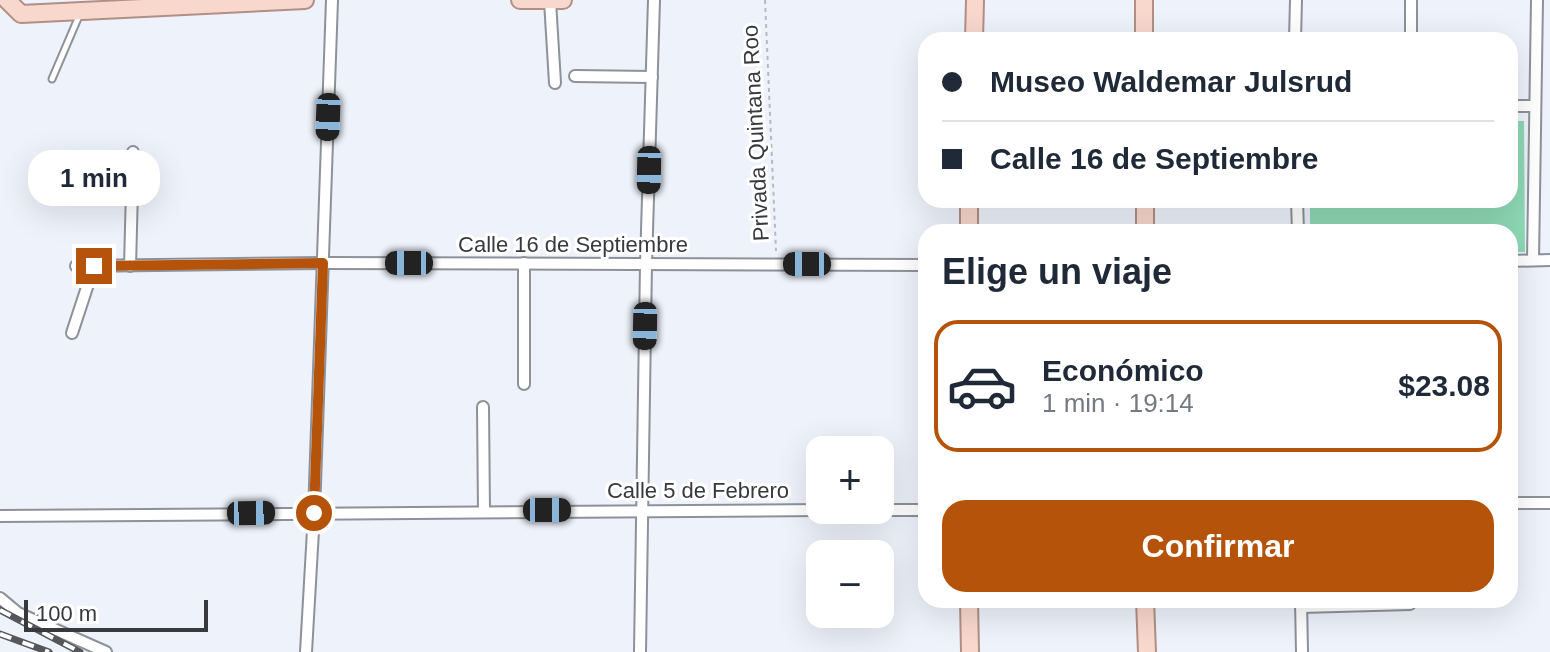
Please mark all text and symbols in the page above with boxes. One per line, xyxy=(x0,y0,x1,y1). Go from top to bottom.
street label: Privada Quintana Roo xyxy=(737,24,774,242)
text: Museo Waldemar Julsrud xyxy=(990,65,1352,98)
car xyxy=(315,93,341,141)
text: Calle 16 de Septiembre xyxy=(990,142,1318,175)
car xyxy=(637,146,661,194)
callout: 1 min xyxy=(28,150,160,206)
text: 1 min xyxy=(60,163,128,193)
street label: Calle 16 de Septiembre xyxy=(458,232,688,257)
route end xyxy=(76,248,112,284)
car xyxy=(385,251,433,275)
text: Elige un viaje xyxy=(942,251,1172,292)
car xyxy=(783,252,831,276)
car xyxy=(633,302,657,350)
icon: car xyxy=(946,350,1018,422)
text: Económico xyxy=(1042,354,1204,387)
text: $23.08 xyxy=(1398,369,1490,402)
text: 1 min · 19:14 xyxy=(1042,388,1194,418)
map controls xyxy=(806,436,894,628)
button: + xyxy=(806,436,894,524)
street label: Calle 5 de Febrero xyxy=(607,478,789,503)
route start xyxy=(296,495,332,531)
car xyxy=(523,498,571,522)
button: Confirmar xyxy=(942,500,1494,592)
car xyxy=(227,501,275,525)
button: − xyxy=(806,540,894,628)
scale bar xyxy=(24,596,208,632)
text: 100 m xyxy=(36,601,97,626)

